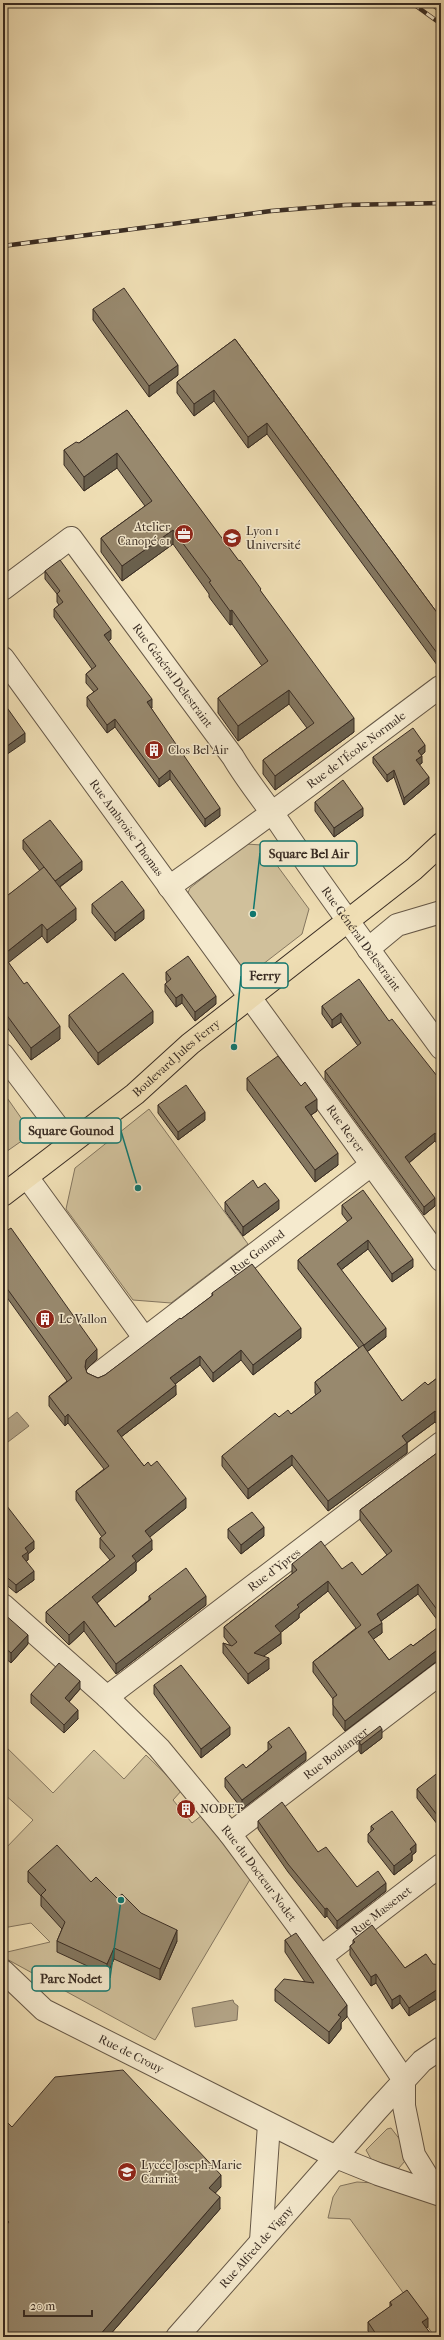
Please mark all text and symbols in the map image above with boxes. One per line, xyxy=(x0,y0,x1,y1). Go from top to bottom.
place label: Atelier Canopé 01 xyxy=(118,520,171,548)
office icon: Atelier Canopé 01 xyxy=(173,523,195,545)
place label: Lyon 1 Université xyxy=(246,524,301,552)
school or university icon: Lyon 1 Université xyxy=(221,527,243,549)
street label: Rue Général Delestraint xyxy=(130,621,216,731)
street label: Rue de l'École Normale xyxy=(304,708,408,792)
building icon: Clos Bel Air xyxy=(143,739,165,761)
place label: Clos Bel Air xyxy=(168,743,229,757)
street label: Rue Ambroise Thomas xyxy=(87,777,167,879)
callout: Square Bel Air xyxy=(260,841,357,866)
text: Square Bel Air xyxy=(269,846,350,862)
street label: Rue Général Delestraint xyxy=(318,884,404,995)
callout: Ferry xyxy=(241,963,288,988)
text: Ferry xyxy=(248,968,282,984)
street label: Boulevard Jules Ferry xyxy=(130,1016,223,1100)
street label: Rue Reyer xyxy=(323,1102,368,1156)
callout: Square Gounod xyxy=(20,1118,121,1143)
text: Square Gounod xyxy=(28,1123,115,1139)
street label: Rue Gounod xyxy=(227,1227,288,1277)
building icon: Le Vallon xyxy=(34,1308,56,1330)
place label: Le Vallon xyxy=(59,1312,107,1326)
street label: Rue d'Ypres xyxy=(245,1545,304,1594)
street label: Rue Boulanger xyxy=(301,1724,372,1782)
building icon: NODET xyxy=(175,1798,197,1820)
place label: NODET xyxy=(200,1802,244,1816)
street label: Rue du Docteur Nodet xyxy=(219,1822,300,1925)
street label: Rue Massenet xyxy=(348,1883,415,1938)
callout: Parc Nodet xyxy=(32,1966,110,1991)
text: Parc Nodet xyxy=(40,1971,102,1986)
street label: Rue de Crouy xyxy=(96,2032,166,2076)
place label: Lycée Joseph-Marie Carriat xyxy=(141,2158,242,2186)
school or university icon: Lycée Joseph-Marie Carriat xyxy=(116,2161,138,2183)
street label: Rue Alfred de Vigny xyxy=(216,2203,297,2291)
scale bar xyxy=(24,2292,92,2318)
text: 20 m xyxy=(30,2299,55,2313)

